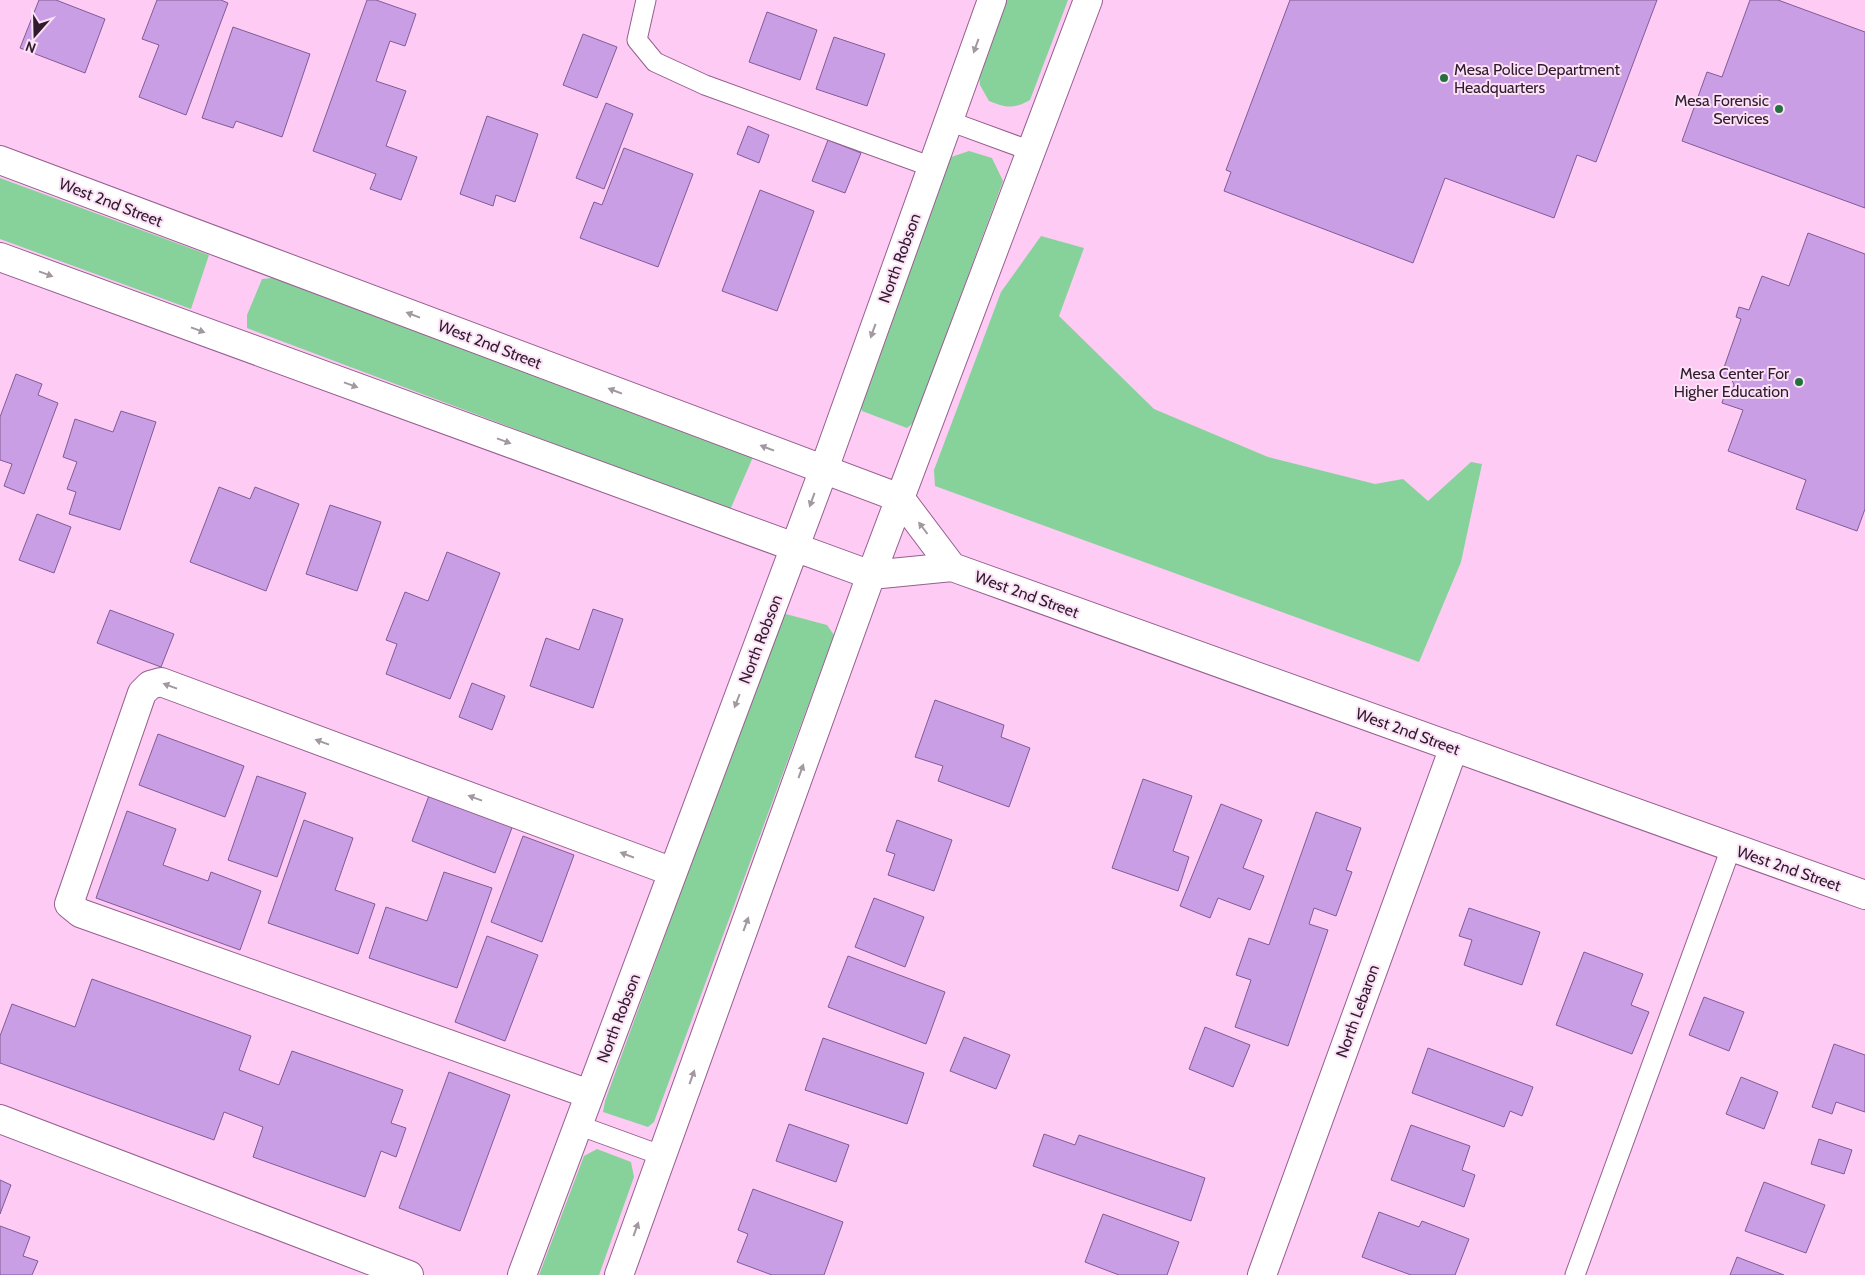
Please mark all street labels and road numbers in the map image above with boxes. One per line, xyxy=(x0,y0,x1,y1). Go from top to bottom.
street label: West 2nd Street xyxy=(56,174,166,231)
street label: North Robson xyxy=(874,211,924,306)
street label: West 2nd Street xyxy=(435,316,545,373)
street label: West 2nd Street xyxy=(972,567,1082,622)
street label: North Robson xyxy=(735,592,786,686)
street label: West 2nd Street xyxy=(1353,704,1463,759)
street label: West 2nd Street xyxy=(1734,842,1844,895)
street label: North Lebaron xyxy=(1332,962,1383,1060)
street label: North Robson xyxy=(593,971,644,1065)

